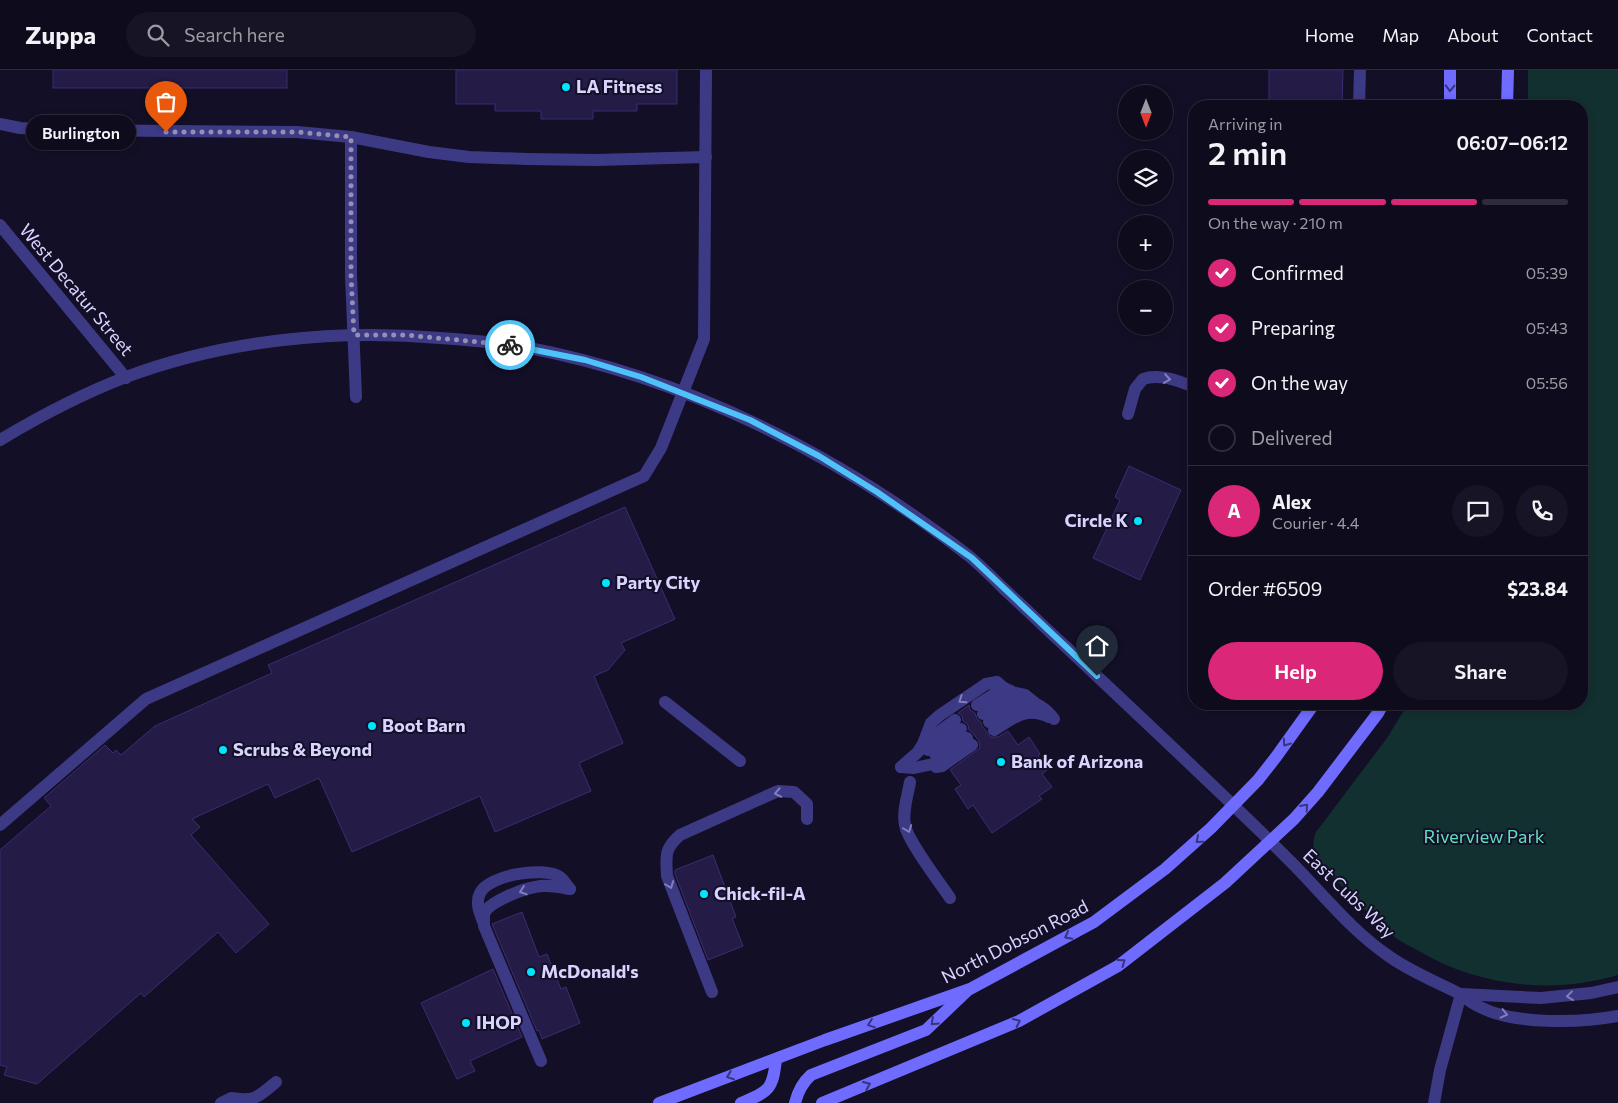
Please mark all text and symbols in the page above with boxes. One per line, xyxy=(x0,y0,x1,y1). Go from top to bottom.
search box xyxy=(126,12,476,57)
text: Zuppa xyxy=(25,20,96,49)
icon: search xyxy=(144,21,172,49)
text: Search here xyxy=(184,23,285,46)
text: Home xyxy=(1305,24,1354,46)
text: Map xyxy=(1382,24,1419,46)
text: About xyxy=(1447,24,1499,46)
text: Contact xyxy=(1527,24,1593,46)
place label: LA Fitness xyxy=(576,75,662,97)
pin xyxy=(145,81,187,132)
marker: LA Fitness xyxy=(560,81,572,93)
one-way arrow xyxy=(1445,84,1455,92)
north arrow xyxy=(1118,85,1172,140)
map controls xyxy=(1118,85,1173,335)
icon: bag xyxy=(152,88,180,116)
callout: Burlington xyxy=(26,114,136,150)
text: Arriving in xyxy=(1208,114,1282,133)
text: Burlington xyxy=(42,123,120,142)
text: 06:07–06:12 xyxy=(1457,131,1568,154)
text: 2 min xyxy=(1208,132,1287,172)
button: layers xyxy=(1118,150,1173,205)
text: On the way · 210 m xyxy=(1208,213,1343,232)
button: + xyxy=(1118,215,1173,270)
street label: West Decatur Street xyxy=(15,219,138,360)
icon: check xyxy=(1208,259,1236,287)
text: Confirmed xyxy=(1251,261,1344,284)
text: 05:39 xyxy=(1526,263,1568,282)
button: − xyxy=(1118,280,1173,335)
icon: check xyxy=(1208,314,1236,342)
text: Preparing xyxy=(1251,316,1335,339)
text: 05:43 xyxy=(1526,318,1568,337)
courier xyxy=(485,320,535,370)
icon: bike xyxy=(496,331,524,359)
icon: check xyxy=(1208,369,1236,397)
text: On the way xyxy=(1251,371,1348,394)
one-way arrow xyxy=(1163,373,1171,384)
text: 05:56 xyxy=(1526,373,1568,392)
text: Delivered xyxy=(1251,426,1332,449)
button: chat xyxy=(1452,485,1504,537)
button: phone xyxy=(1516,485,1568,537)
text: Alex xyxy=(1272,490,1312,513)
text: A xyxy=(1227,499,1241,522)
place label: Circle K xyxy=(1064,509,1128,531)
text: Courier · 4.4 xyxy=(1272,513,1359,532)
marker: Circle K xyxy=(1132,515,1144,527)
place label: Party City xyxy=(616,571,700,593)
marker: Party City xyxy=(600,577,612,589)
text: Order #6509 xyxy=(1208,577,1322,600)
text: $23.84 xyxy=(1507,577,1568,600)
pin xyxy=(1076,625,1118,676)
icon: home xyxy=(1083,632,1111,660)
button: Help xyxy=(1208,642,1383,700)
button: Share xyxy=(1393,642,1568,700)
one-way arrow xyxy=(958,694,967,704)
place label: Boot Barn xyxy=(382,714,466,736)
marker: Boot Barn xyxy=(366,720,378,732)
place label: Scrubs & Beyond xyxy=(233,738,372,760)
one-way arrow xyxy=(1283,738,1292,747)
marker: Scrubs & Beyond xyxy=(217,744,229,756)
place label: Bank of Arizona xyxy=(1011,750,1143,772)
marker: Bank of Arizona xyxy=(995,756,1007,768)
one-way arrow xyxy=(774,787,783,797)
one-way arrow xyxy=(1299,804,1308,813)
one-way arrow xyxy=(902,824,912,833)
park label: Riverview Park xyxy=(1424,825,1545,847)
one-way arrow xyxy=(1195,834,1204,843)
street label: East Cubs Way xyxy=(1299,844,1400,943)
one-way arrow xyxy=(664,880,674,888)
place label: Chick-fil-A xyxy=(714,882,806,904)
one-way arrow xyxy=(519,885,527,895)
marker: Chick-fil-A xyxy=(698,888,710,900)
street label: North Dobson Road xyxy=(937,895,1092,988)
one-way arrow xyxy=(1065,930,1074,940)
one-way arrow xyxy=(1116,959,1126,968)
place label: McDonald's xyxy=(541,960,639,982)
marker: McDonald's xyxy=(525,966,537,978)
one-way arrow xyxy=(1566,990,1574,1001)
one-way arrow xyxy=(1500,1008,1509,1019)
place label: IHOP xyxy=(476,1011,522,1033)
one-way arrow xyxy=(931,1016,940,1025)
marker: IHOP xyxy=(460,1017,472,1029)
one-way arrow xyxy=(868,1018,876,1028)
one-way arrow xyxy=(1011,1018,1020,1028)
one-way arrow xyxy=(727,1070,735,1080)
one-way arrow xyxy=(862,1081,871,1091)

